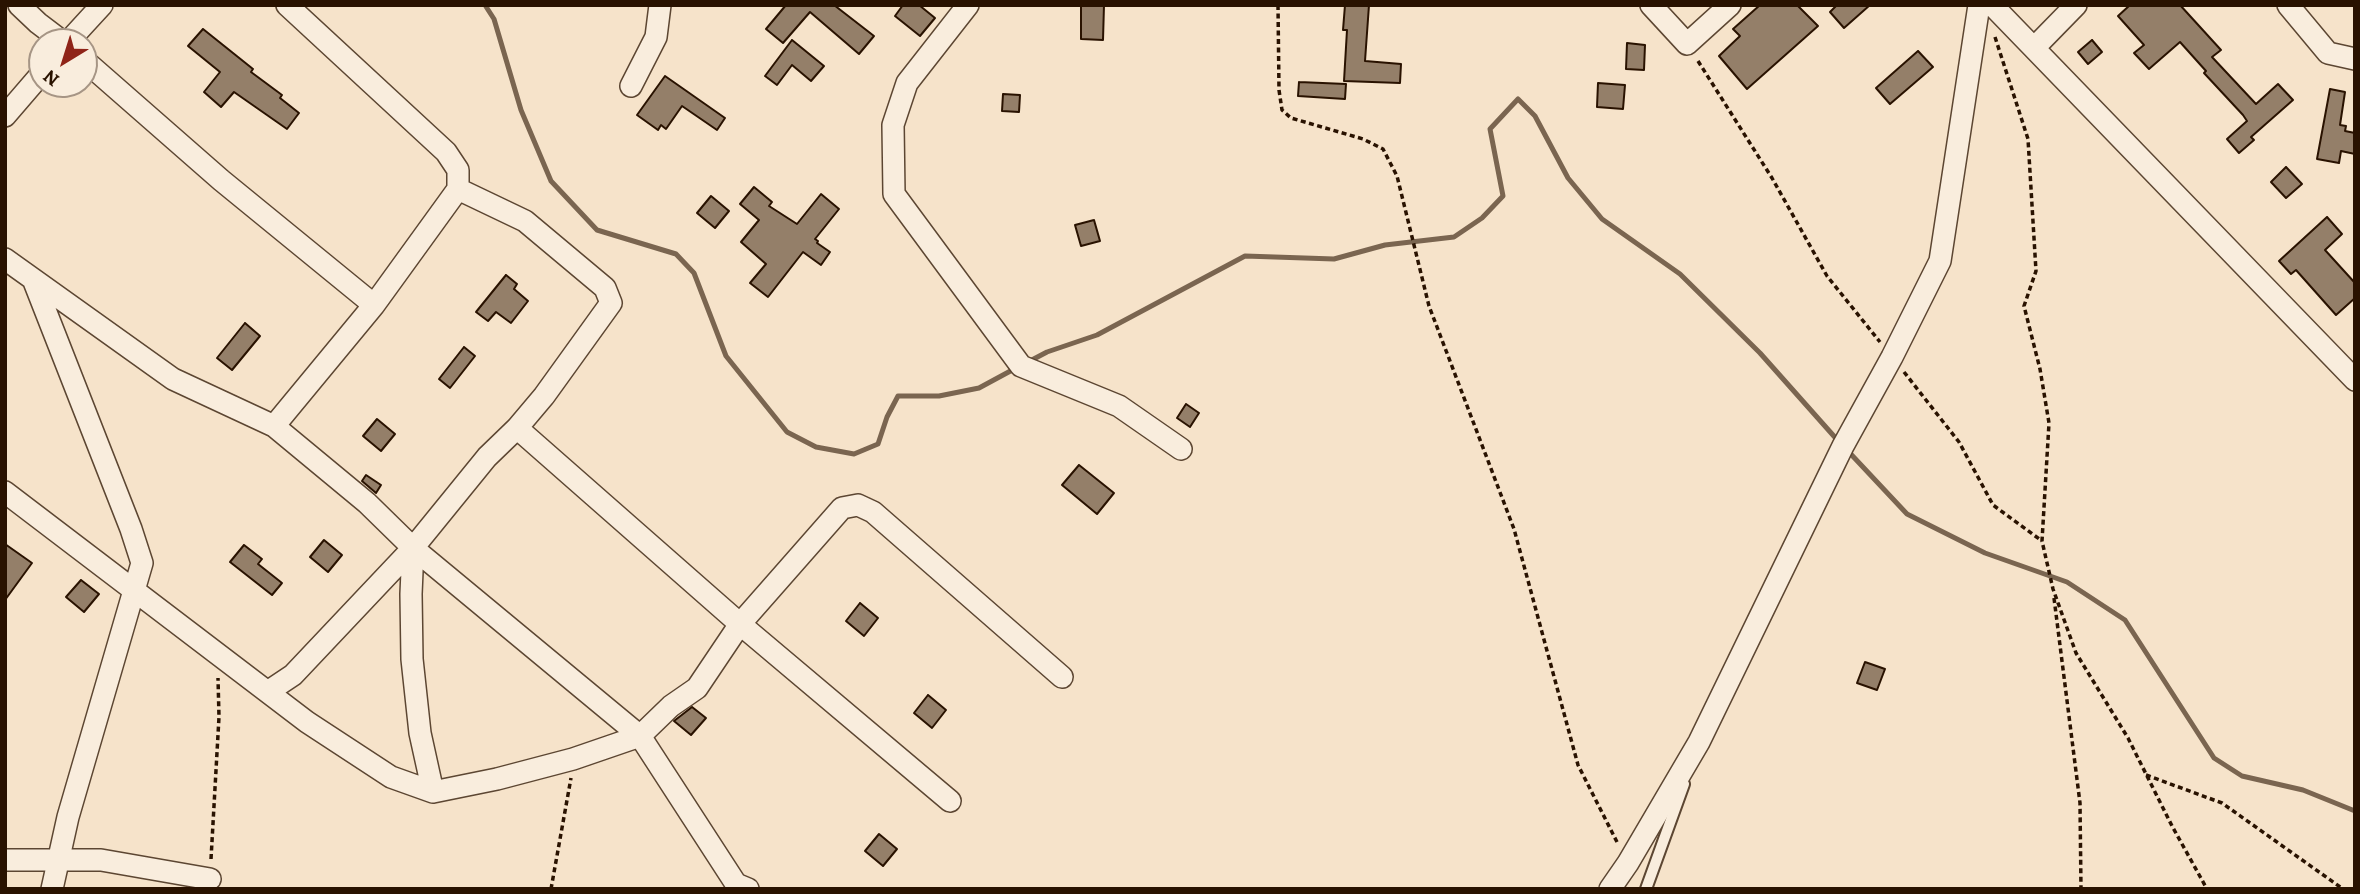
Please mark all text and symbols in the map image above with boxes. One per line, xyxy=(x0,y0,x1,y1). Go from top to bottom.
north arrow xyxy=(28,28,98,98)
text: N xyxy=(38,63,65,92)

